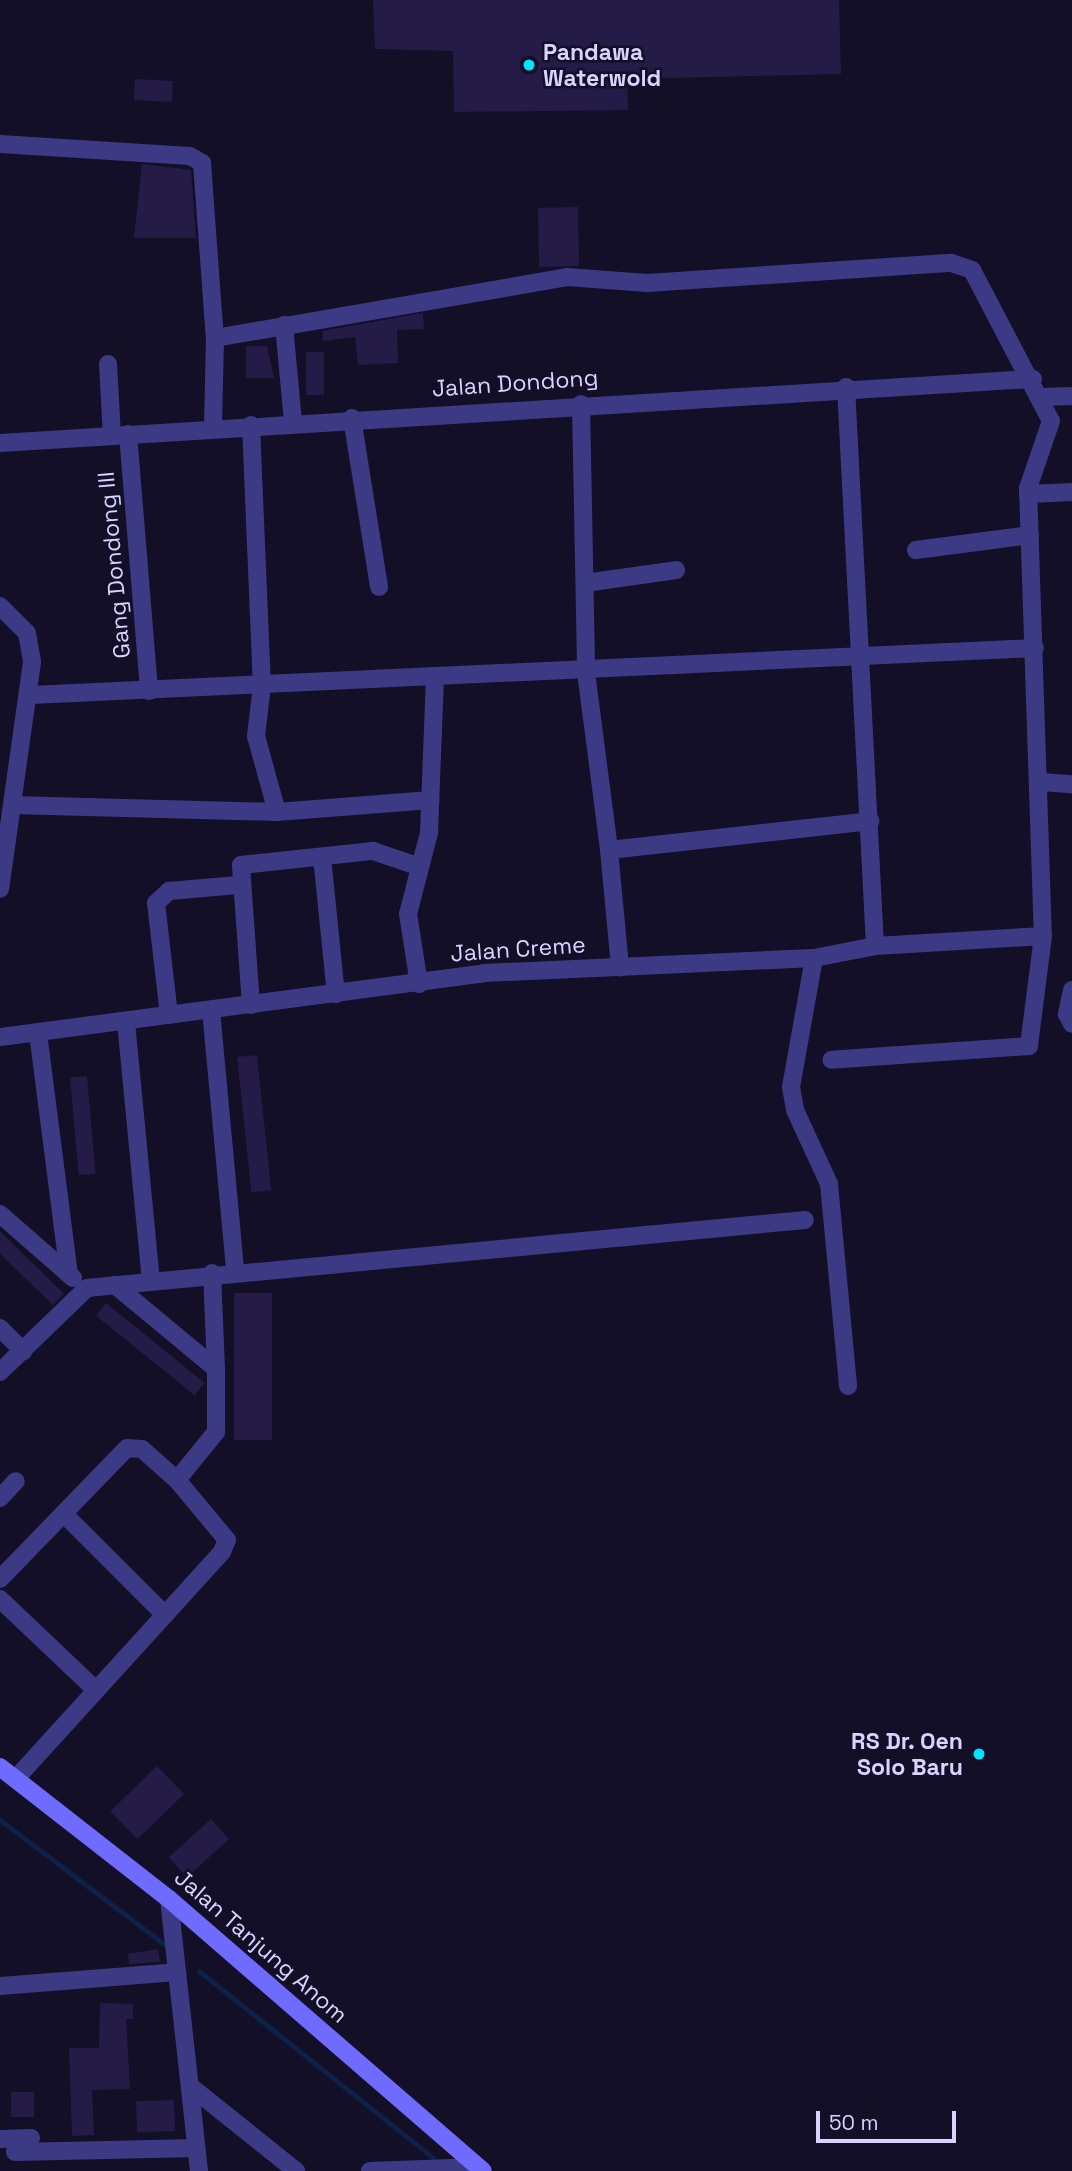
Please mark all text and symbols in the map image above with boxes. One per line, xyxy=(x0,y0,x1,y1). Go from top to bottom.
place label: Pandawa Waterwold xyxy=(543,38,661,92)
marker: Pandawa Waterwold xyxy=(521,57,537,73)
street label: Jalan Dondong xyxy=(431,363,599,403)
street label: Gang Dondong III xyxy=(92,470,136,660)
street label: Jalan Creme xyxy=(450,931,586,967)
place label: RS Dr. Oen Solo Baru xyxy=(850,1727,963,1781)
marker: RS Dr. Oen Solo Baru xyxy=(969,1744,989,1764)
street label: Jalan Tanjung Anom xyxy=(169,1863,353,2029)
scale bar xyxy=(820,2098,960,2142)
text: 50 m xyxy=(829,2109,879,2136)

